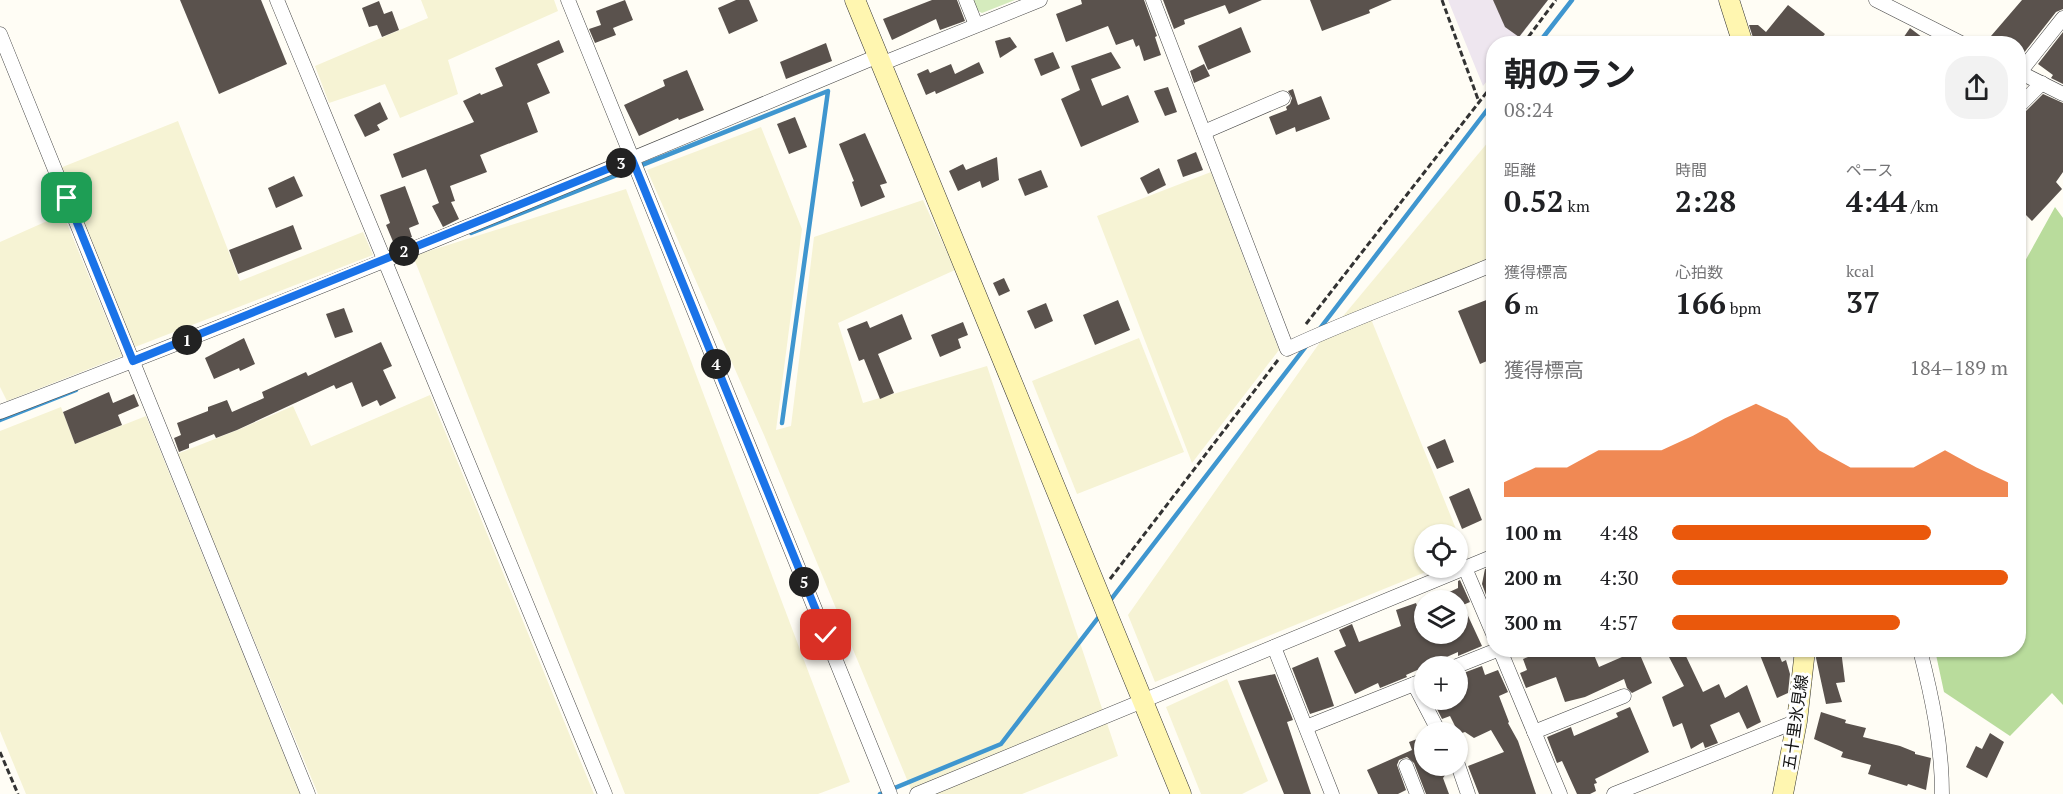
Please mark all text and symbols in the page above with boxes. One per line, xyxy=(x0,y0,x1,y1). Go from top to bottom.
text: 朝のラン xyxy=(1504,52,1636,95)
button: share xyxy=(1945,56,2008,119)
text: 08:24 xyxy=(1504,96,1553,123)
pin: 3 xyxy=(606,148,636,178)
text: 3 xyxy=(616,152,626,174)
text: 距離 xyxy=(1504,159,1536,181)
text: 時間 xyxy=(1675,159,1707,181)
text: ペース xyxy=(1846,159,1893,181)
pin xyxy=(41,172,92,223)
icon: arrive xyxy=(50,181,83,214)
text: 0.52 xyxy=(1504,181,1564,221)
text: 2:28 xyxy=(1675,181,1736,221)
text: 4:44 xyxy=(1846,181,1907,221)
text: km xyxy=(1564,195,1590,217)
text: /km xyxy=(1907,195,1939,217)
pin: 2 xyxy=(389,236,419,266)
text: 2 xyxy=(399,240,409,262)
text: kcal xyxy=(1846,260,1874,282)
text: 獲得標高 xyxy=(1504,261,1568,283)
text: 心拍数 xyxy=(1675,261,1723,283)
text: 37 xyxy=(1846,282,1880,322)
text: 6 xyxy=(1504,283,1521,323)
text: 166 xyxy=(1675,283,1726,323)
text: m xyxy=(1521,297,1539,319)
text: bpm xyxy=(1726,297,1761,319)
pin: 1 xyxy=(172,325,202,355)
text: 1 xyxy=(182,329,192,351)
pin: 4 xyxy=(701,349,731,379)
text: 4 xyxy=(711,353,721,375)
text: 184–189 m xyxy=(1909,354,2008,381)
text: 獲得標高 xyxy=(1504,356,1584,383)
text: 100 m xyxy=(1504,519,1562,546)
text: 4:48 xyxy=(1600,519,1639,546)
map controls xyxy=(1414,524,1468,776)
button: locate xyxy=(1414,524,1468,578)
text: 200 m xyxy=(1504,564,1562,591)
text: 4:30 xyxy=(1600,564,1639,591)
pin: 5 xyxy=(789,567,819,597)
text: 5 xyxy=(799,571,809,593)
button: layers xyxy=(1414,590,1468,644)
pin xyxy=(800,609,851,660)
text: 300 m xyxy=(1504,609,1562,636)
text: 4:57 xyxy=(1600,609,1639,636)
icon: check xyxy=(809,618,842,651)
button: + xyxy=(1414,656,1468,710)
street label: 五十里氷見線 xyxy=(1777,673,1813,771)
button: − xyxy=(1414,722,1468,776)

